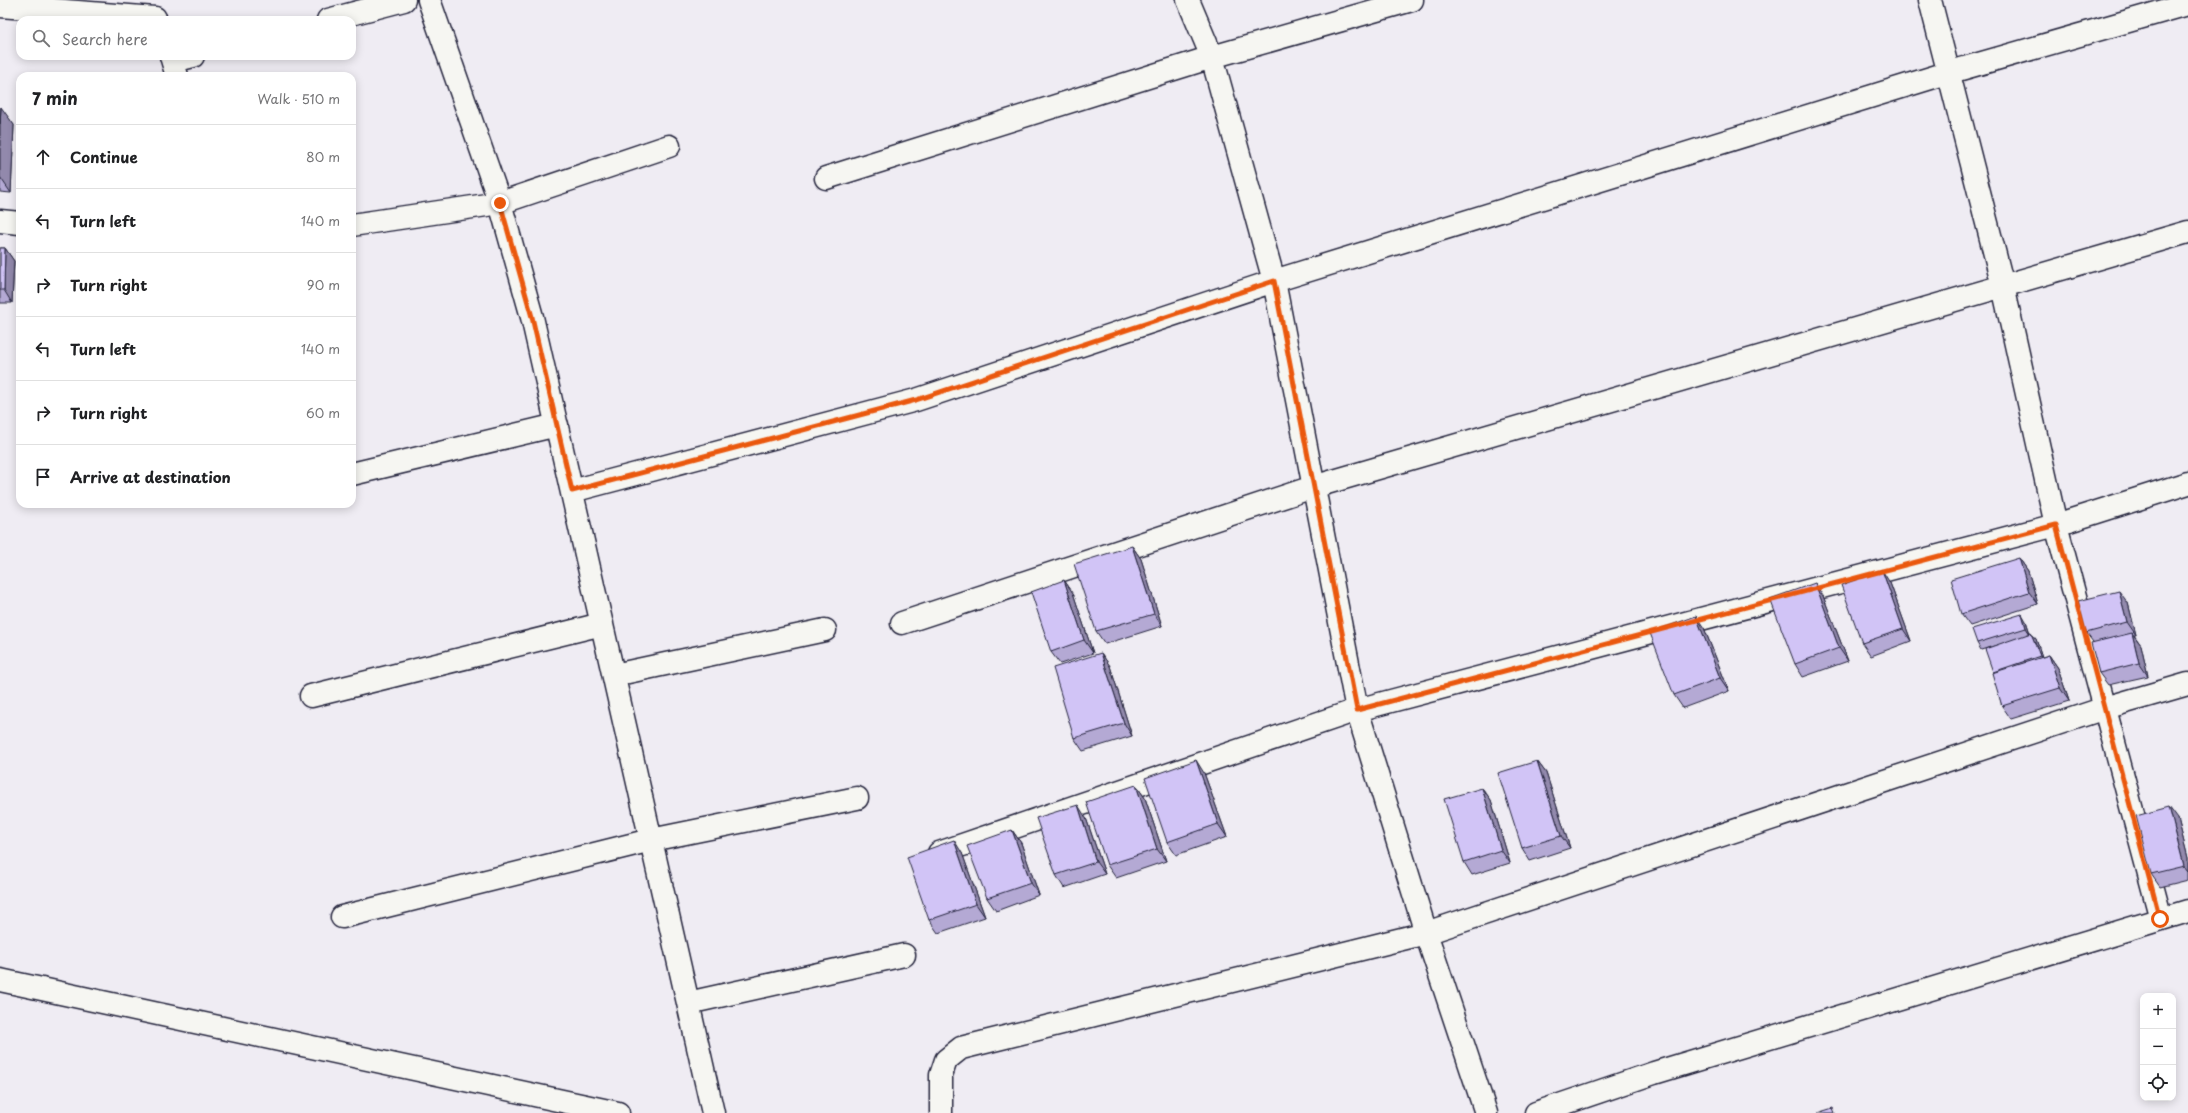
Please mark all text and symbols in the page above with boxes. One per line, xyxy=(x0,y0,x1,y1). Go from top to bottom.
search box xyxy=(16,16,356,60)
icon: search xyxy=(30,27,52,49)
text: Search here xyxy=(62,27,148,50)
text: 7 min xyxy=(32,85,78,111)
text: Walk · 510 m xyxy=(257,89,340,108)
text: Continue xyxy=(70,145,138,168)
icon: ahead xyxy=(32,146,54,168)
text: 80 m xyxy=(306,147,340,166)
route end xyxy=(491,194,509,212)
text: Turn left xyxy=(70,209,136,232)
icon: left xyxy=(32,210,54,232)
text: 140 m xyxy=(301,211,340,230)
text: Turn right xyxy=(70,273,147,296)
icon: right xyxy=(32,274,54,296)
text: 90 m xyxy=(307,275,340,294)
text: Turn left xyxy=(70,337,136,360)
icon: left xyxy=(32,338,54,360)
text: 140 m xyxy=(301,339,340,358)
text: Turn right xyxy=(70,401,147,424)
icon: right xyxy=(32,402,54,424)
text: 60 m xyxy=(306,403,340,422)
text: Arrive at destination xyxy=(70,465,231,488)
icon: arrive xyxy=(32,466,54,488)
route start xyxy=(2151,910,2169,928)
map controls xyxy=(2140,993,2176,1101)
button: + xyxy=(2140,993,2176,1029)
button: − xyxy=(2140,1029,2176,1065)
button: locate xyxy=(2140,1065,2176,1101)

